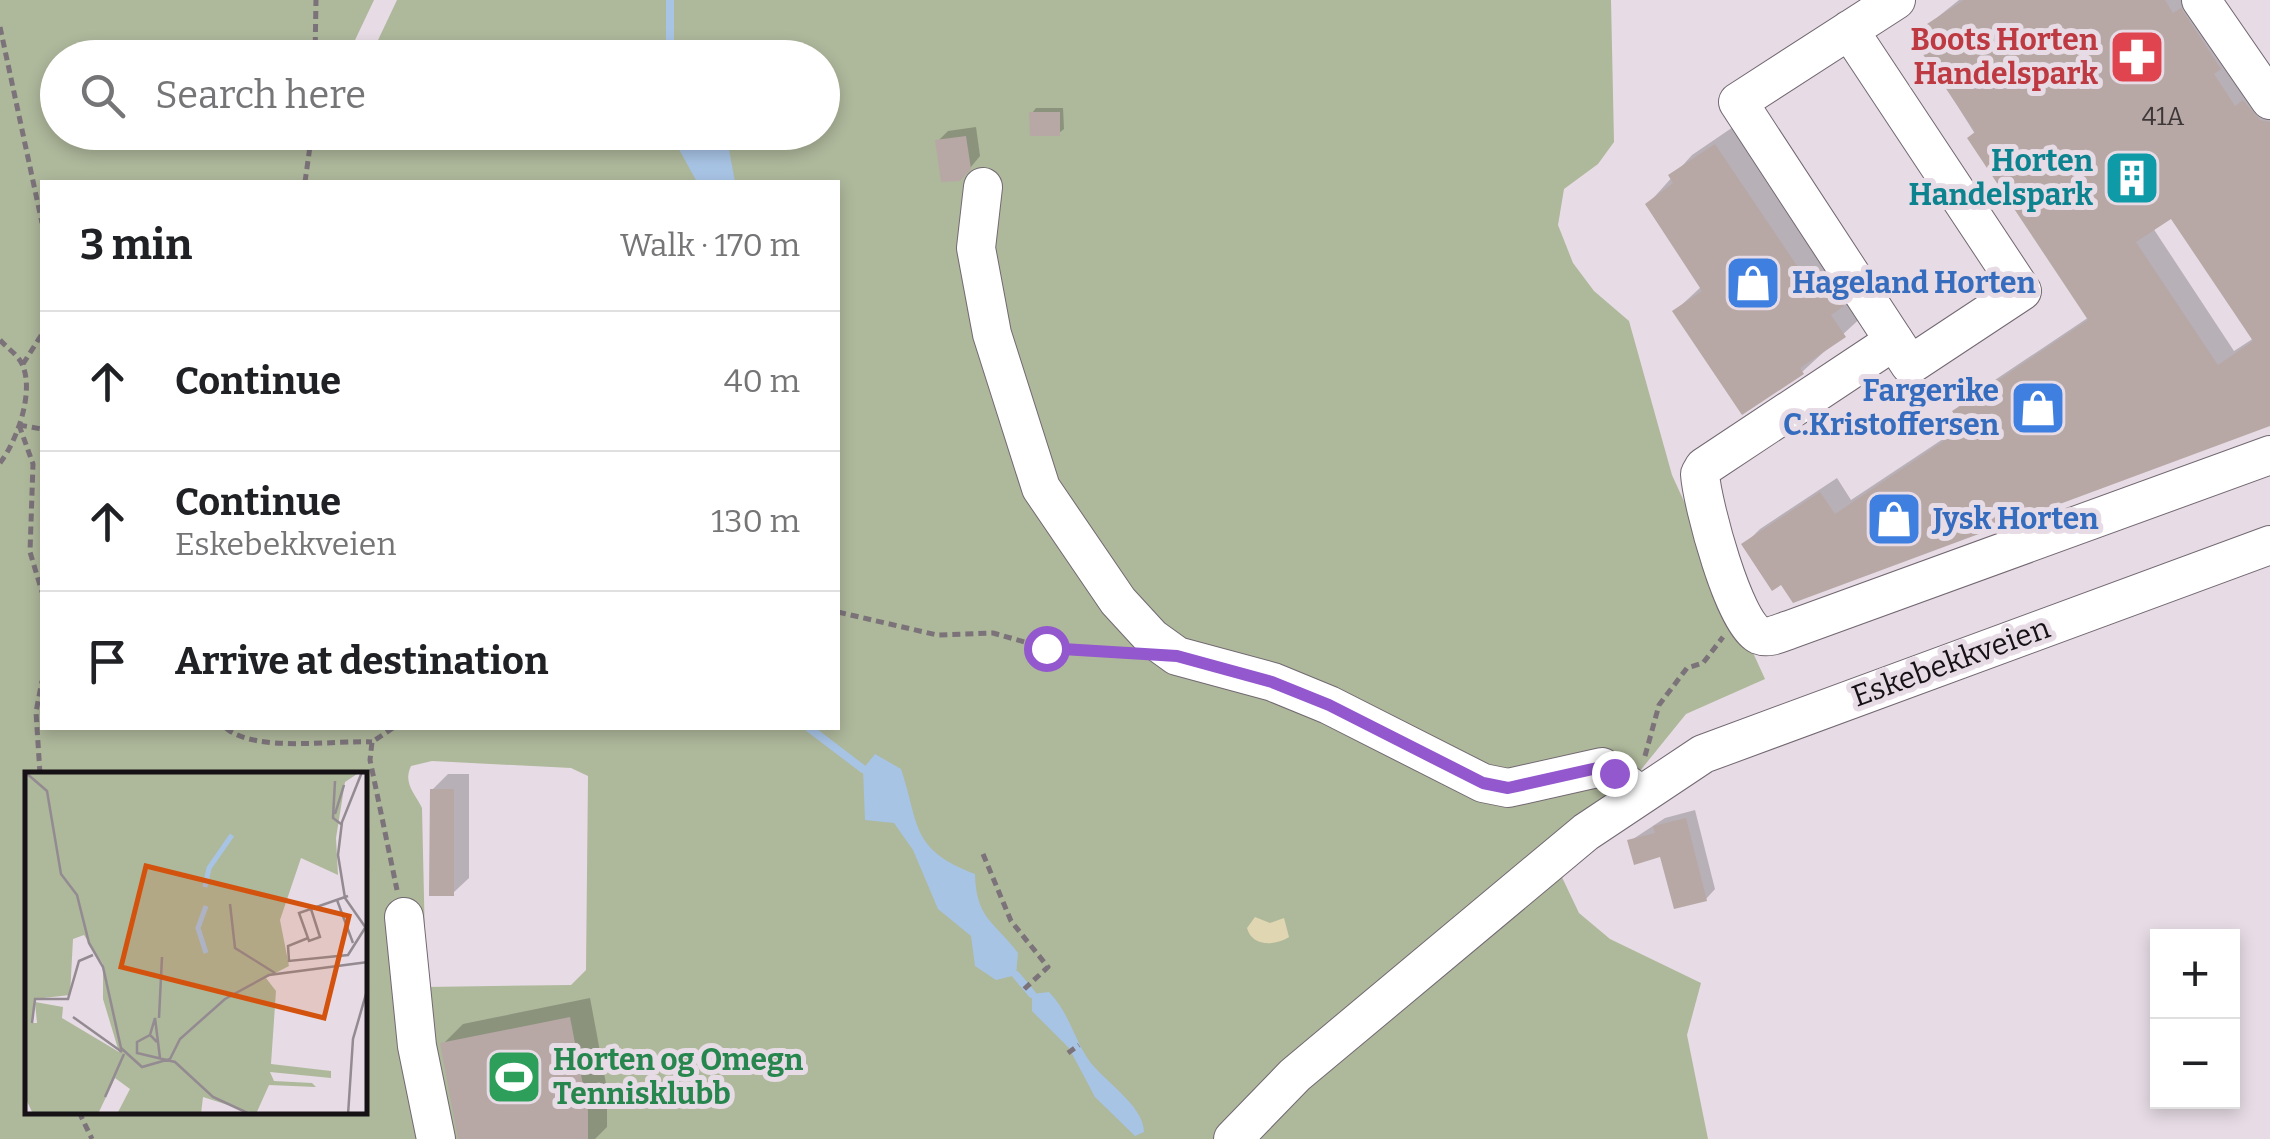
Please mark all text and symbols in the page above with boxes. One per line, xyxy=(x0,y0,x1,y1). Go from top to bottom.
place label: Boots Horten Handelspark xyxy=(1911,22,2099,92)
pharmacy icon: Boots Horten Handelspark xyxy=(2107,27,2167,87)
search box xyxy=(40,40,840,150)
icon: search xyxy=(75,68,130,123)
text: Search here xyxy=(155,72,366,118)
house number: 41A xyxy=(2142,102,2185,132)
place label: Horten Handelspark xyxy=(1908,143,2094,213)
building icon: Horten Handelspark xyxy=(2102,148,2162,208)
text: 3 min xyxy=(80,220,192,270)
text: Walk · 170 m xyxy=(620,226,800,264)
shop icon: Hageland Horten xyxy=(1723,253,1783,313)
place label: Hageland Horten xyxy=(1792,265,2037,301)
icon: ahead xyxy=(80,354,135,409)
text: Continue xyxy=(175,358,341,404)
text: 40 m xyxy=(724,362,800,400)
place label: Fargerike C.Kristoffersen xyxy=(1783,373,2000,443)
shop icon: Fargerike C.Kristoffersen xyxy=(2008,378,2068,438)
text: Continue xyxy=(175,479,341,525)
shop icon: Jysk Horten xyxy=(1864,489,1924,549)
icon: ahead xyxy=(80,494,135,549)
place label: Jysk Horten xyxy=(1931,501,2099,537)
text: 130 m xyxy=(711,502,800,540)
text: Eskebekkveien xyxy=(175,525,397,563)
street label: Eskebekkveien xyxy=(1847,610,2055,714)
route start xyxy=(1024,626,1070,672)
icon: arrive xyxy=(80,634,135,689)
text: Arrive at destination xyxy=(175,638,548,684)
route end xyxy=(1592,751,1638,797)
inset map xyxy=(25,772,368,1114)
map controls xyxy=(2150,929,2240,1109)
button: + xyxy=(2150,929,2240,1019)
button: − xyxy=(2150,1019,2240,1109)
place label: Horten og Omegn Tennisklubb xyxy=(553,1042,804,1112)
sports icon: Horten og Omegn Tennisklubb xyxy=(484,1047,544,1107)

